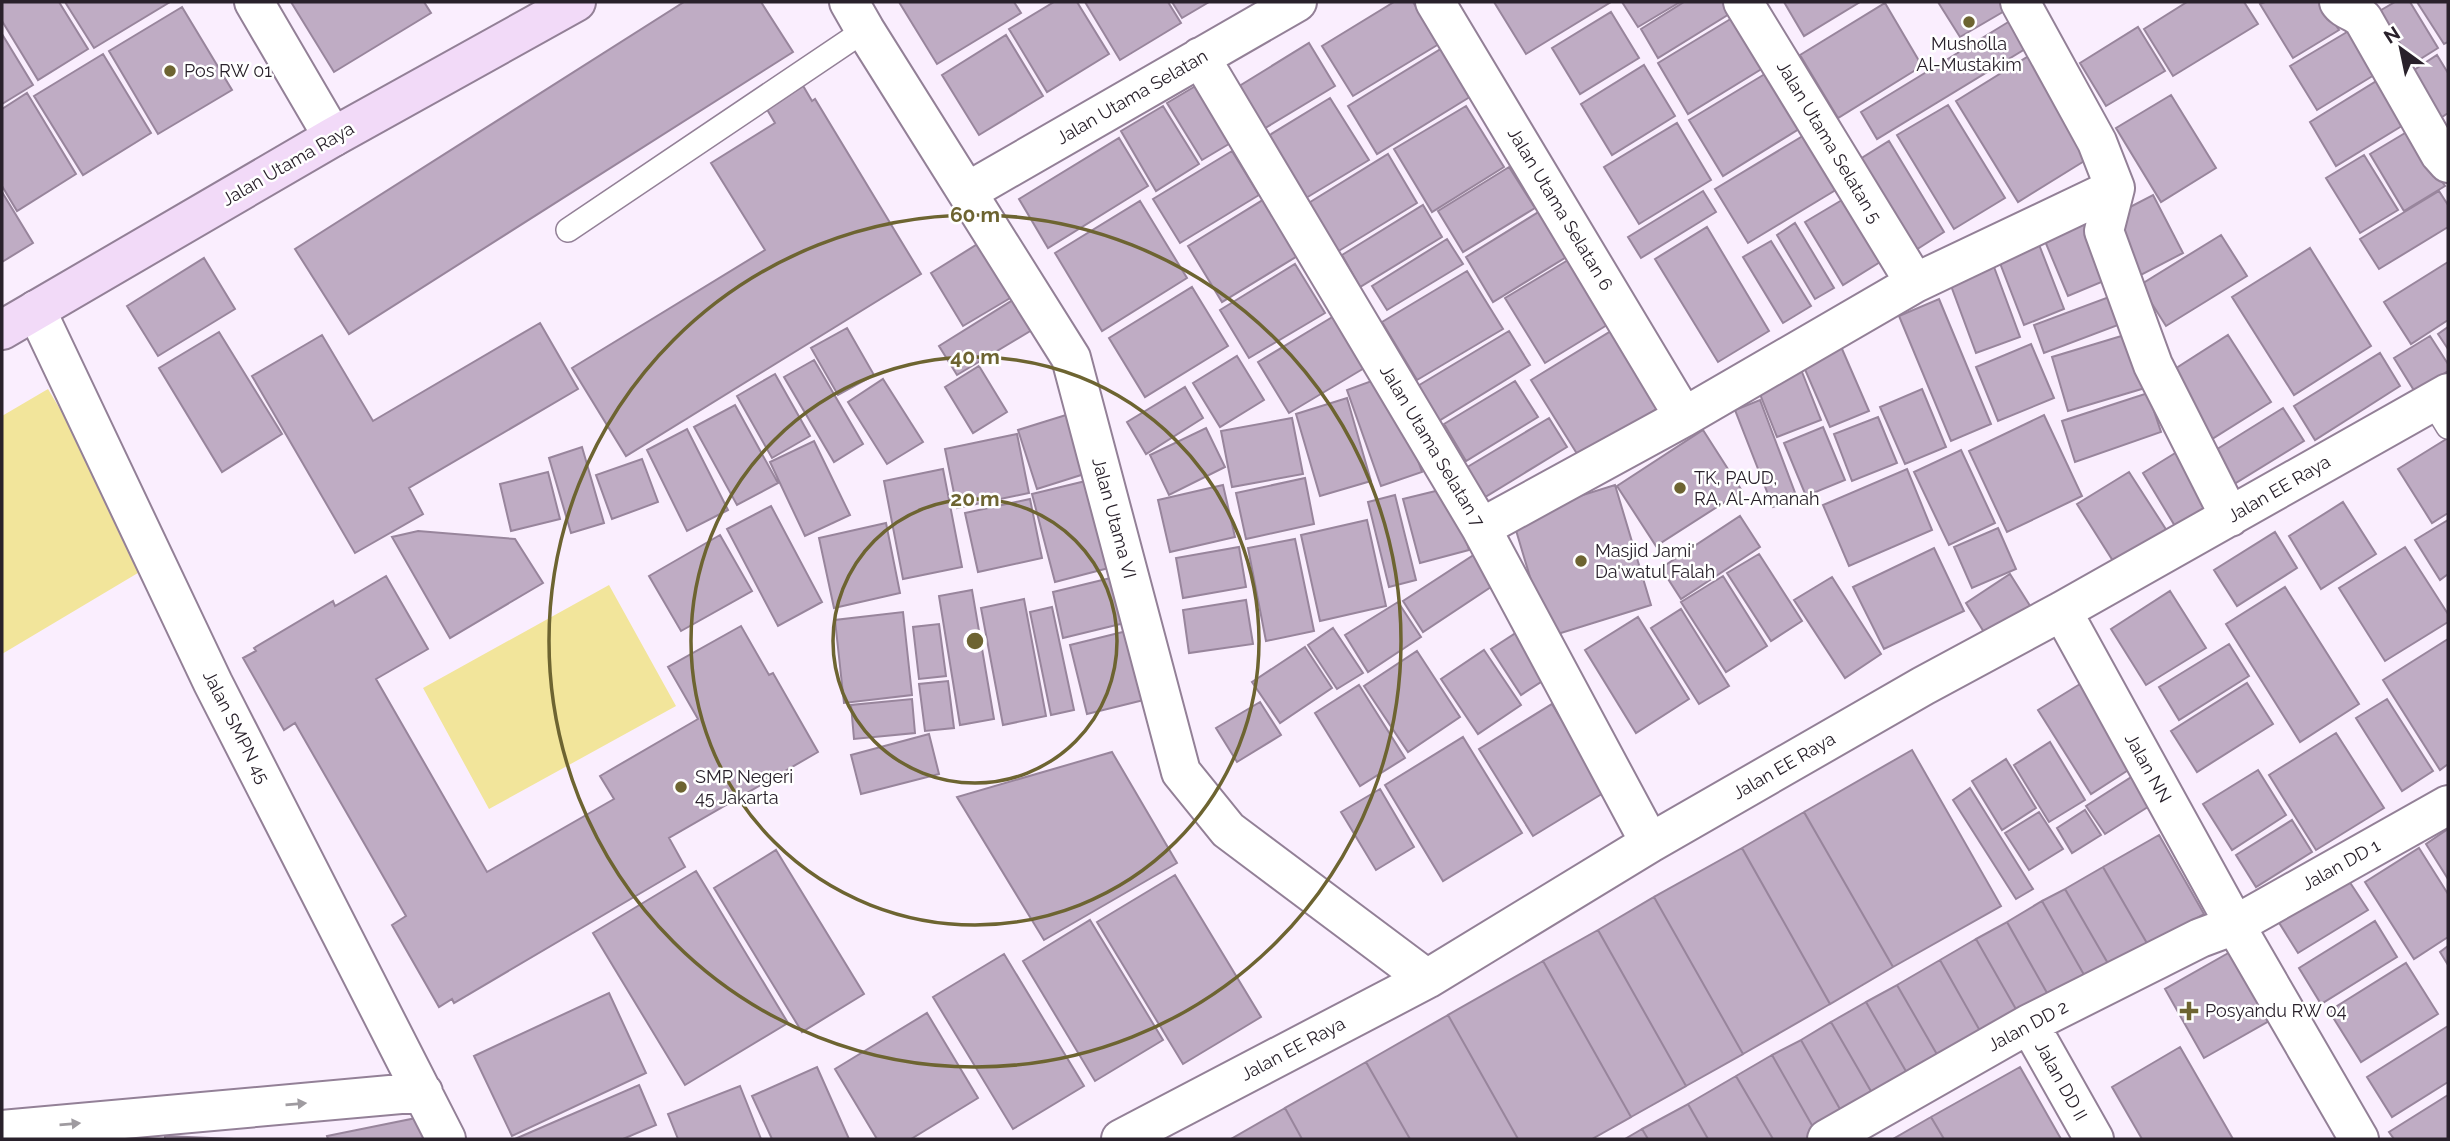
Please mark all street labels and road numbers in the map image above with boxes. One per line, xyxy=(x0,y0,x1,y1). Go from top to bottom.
street label: Jalan Utama Selatan xyxy=(1053,45,1211,148)
street label: Jalan Utama Selatan 5 xyxy=(1773,57,1886,227)
street label: Jalan Utama Raya xyxy=(218,117,357,210)
street label: Jalan Utama Selatan 6 xyxy=(1503,123,1617,294)
street label: Jalan Utama Selatan 7 xyxy=(1376,361,1489,531)
street label: Jalan EE Raya xyxy=(2224,451,2334,526)
street label: Jalan Utama VI xyxy=(1088,455,1141,581)
street label: Jalan SMPN 45 xyxy=(199,667,274,787)
street label: Jalan EE Raya xyxy=(1729,728,1839,803)
street label: Jalan NN xyxy=(2121,729,2176,806)
street label: Jalan DD 1 xyxy=(2298,834,2384,895)
street label: Jalan DD 2 xyxy=(1984,996,2071,1055)
street label: Jalan EE Raya xyxy=(1237,1012,1349,1085)
street label: Jalan DD II xyxy=(2031,1037,2092,1124)

